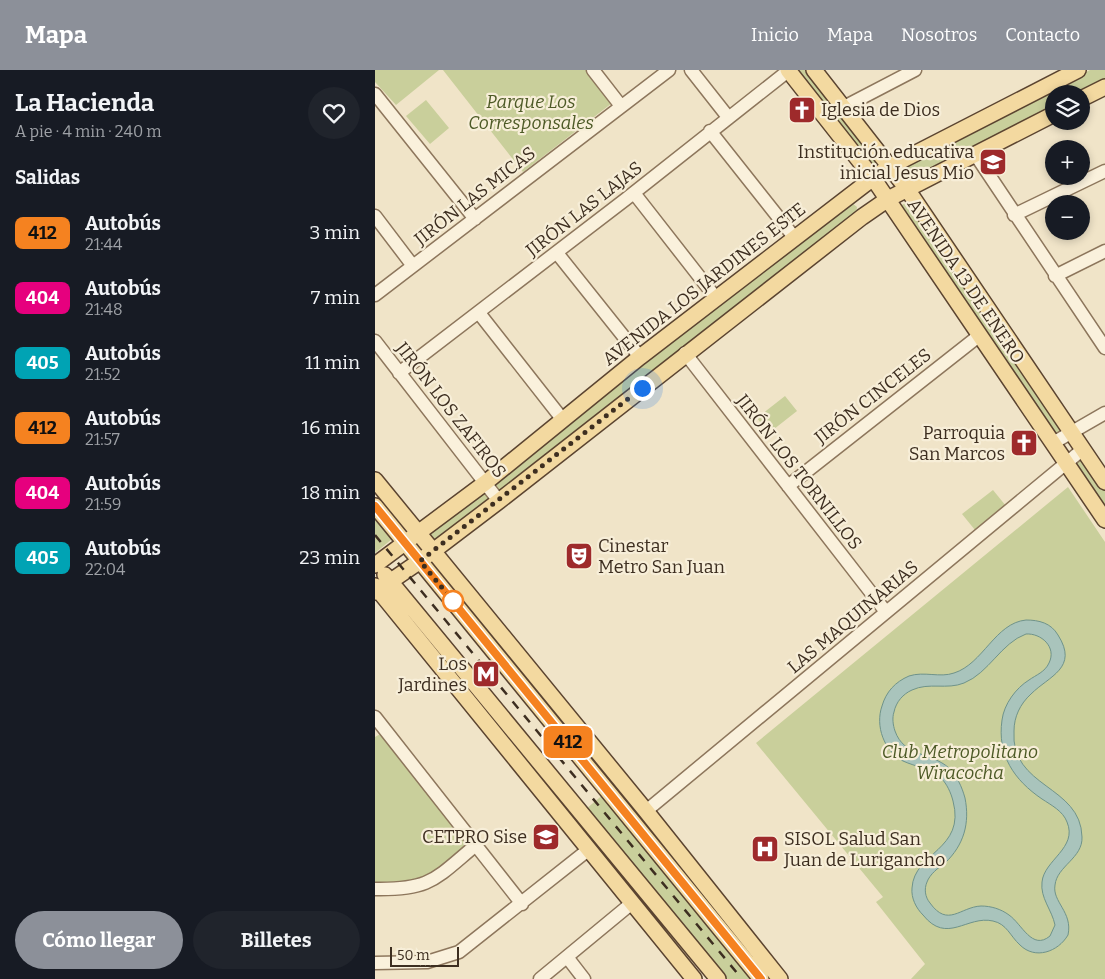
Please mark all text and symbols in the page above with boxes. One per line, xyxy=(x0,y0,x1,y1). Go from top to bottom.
text: Mapa xyxy=(25,21,87,49)
text: Inicio xyxy=(751,24,799,46)
text: Mapa xyxy=(827,24,873,46)
text: Nosotros xyxy=(901,24,977,46)
text: Contacto xyxy=(1005,24,1080,46)
map controls xyxy=(1045,85,1090,240)
button: layers xyxy=(1045,85,1090,130)
button: heart xyxy=(308,87,360,139)
text: La Hacienda xyxy=(15,89,154,117)
park label: Parque Los Corresponsales xyxy=(468,91,594,134)
church icon: Iglesia de Dios xyxy=(787,95,817,125)
place label: Iglesia de Dios xyxy=(821,99,940,121)
text: A pie · 4 min · 240 m xyxy=(15,122,162,141)
button: + xyxy=(1045,140,1090,185)
place label: Institución educativa inicial Jesus Mio xyxy=(797,141,974,184)
street label: JIRÓN LAS MICAS xyxy=(409,142,540,251)
school or university icon: Institución educativa inicial Jesus Mio xyxy=(978,147,1008,177)
street label: JIRÓN LAS LAJAS xyxy=(521,157,646,262)
text: Salidas xyxy=(15,166,80,189)
street label: AVENIDA 13 DE ENERO xyxy=(903,194,1029,368)
button: − xyxy=(1045,195,1090,240)
street label: AVENIDA LOS JARDINES ESTE xyxy=(598,198,810,370)
text: Autobús xyxy=(85,212,161,235)
text: 3 min xyxy=(310,221,360,244)
text: 412 xyxy=(28,222,57,244)
text: 21:44 xyxy=(85,235,122,254)
text: Autobús xyxy=(85,277,161,300)
text: 7 min xyxy=(311,286,360,309)
text: 404 xyxy=(26,287,59,309)
text: 21:48 xyxy=(85,300,123,319)
street label: JIRÓN LOS ZAFIROS xyxy=(391,337,511,482)
text: Autobús xyxy=(85,342,161,365)
street label: JIRÓN CINCELES xyxy=(810,344,936,449)
text: 11 min xyxy=(305,351,360,374)
text: 405 xyxy=(26,352,59,374)
text: 21:52 xyxy=(85,365,121,384)
your location xyxy=(630,376,655,401)
street label: JIRÓN LOS TORNILLOS xyxy=(731,389,866,554)
text: Autobús xyxy=(85,407,161,430)
text: 16 min xyxy=(302,416,360,439)
text: 412 xyxy=(28,417,57,439)
place label: Parroquia San Marcos xyxy=(909,422,1005,465)
church icon: Parroquia San Marcos xyxy=(1009,428,1039,458)
text: 21:57 xyxy=(85,430,120,449)
text: Autobús xyxy=(85,472,161,495)
text: 18 min xyxy=(301,481,360,504)
text: 404 xyxy=(26,482,59,504)
text: 21:59 xyxy=(85,495,121,514)
place label: Cinestar Metro San Juan xyxy=(598,535,726,578)
text: Autobús xyxy=(85,537,161,560)
theatre icon: Cinestar Metro San Juan xyxy=(564,541,594,571)
text: 23 min xyxy=(299,546,360,569)
text: 405 xyxy=(26,547,59,569)
street label: LAS MAQUINARIAS xyxy=(783,556,923,678)
text: 22:04 xyxy=(85,560,125,579)
unlabelled marker xyxy=(442,590,464,612)
place label: Los Jardines xyxy=(397,653,467,696)
metro station icon: Los Jardines xyxy=(471,659,501,689)
line badge: 412 xyxy=(539,726,597,758)
text: 412 xyxy=(554,731,582,753)
park label: Club Metropolitano Wiracocha xyxy=(882,741,1038,784)
school or university icon: CETPRO Sise xyxy=(531,822,561,852)
place label: CETPRO Sise xyxy=(422,826,527,848)
place label: SISOL Salud San Juan de Lurigancho xyxy=(783,828,945,871)
hospital icon: SISOL Salud San Juan de Lurigancho xyxy=(750,834,780,864)
button: Cómo llegar xyxy=(15,911,183,969)
button: Billetes xyxy=(193,911,360,969)
scale bar xyxy=(390,944,459,967)
text: 50 m xyxy=(397,947,430,964)

